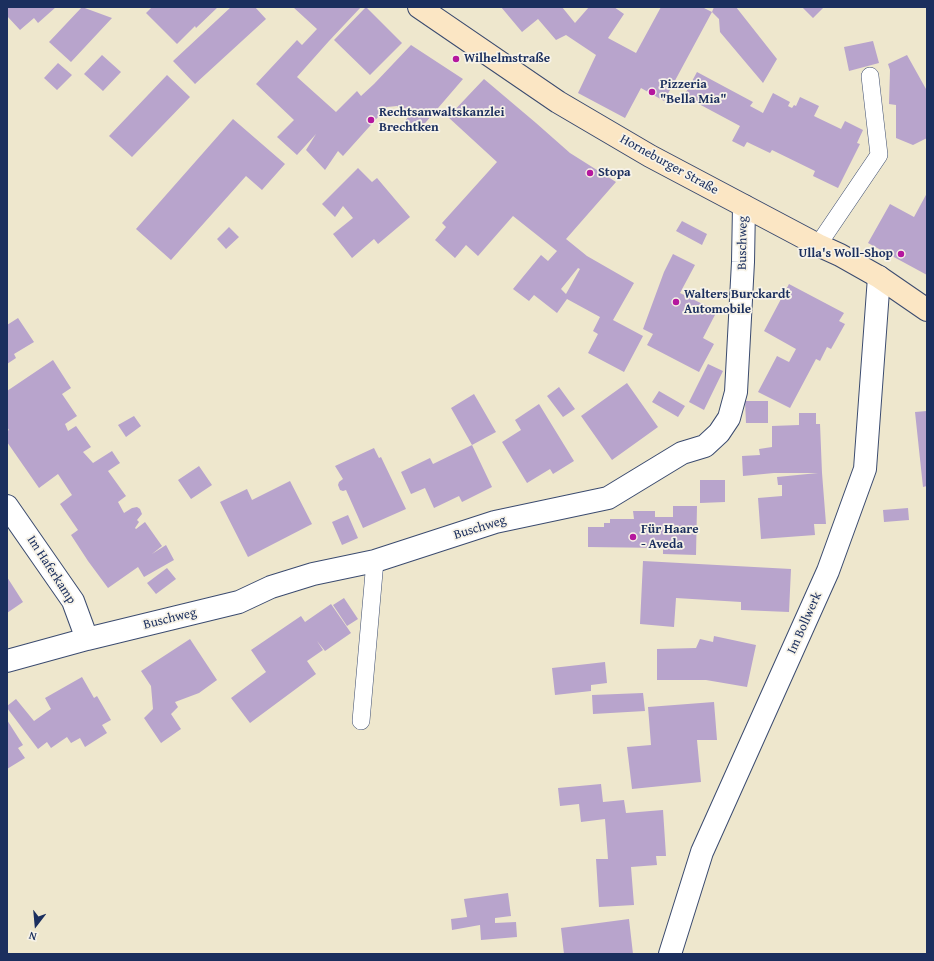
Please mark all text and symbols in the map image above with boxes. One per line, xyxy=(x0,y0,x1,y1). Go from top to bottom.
place label: Wilhelmstraße xyxy=(464,51,550,67)
marker: Wilhelmstraße xyxy=(451,54,461,64)
place label: Pizzeria "Bella Mia" xyxy=(660,77,726,108)
marker: Pizzeria "Bella Mia" xyxy=(647,87,657,97)
place label: Rechtsanwaltskanzlei Brechtken xyxy=(379,105,505,136)
marker: Rechtsanwaltskanzlei Brechtken xyxy=(366,115,376,125)
street label: Horneburger Straße xyxy=(617,132,721,198)
place label: Stopa xyxy=(598,165,631,181)
marker: Stopa xyxy=(585,168,595,178)
street label: Buschweg xyxy=(735,216,751,270)
place label: Ulla's Woll-Shop xyxy=(798,246,893,262)
marker: Ulla's Woll-Shop xyxy=(896,249,906,259)
place label: Walters Burckardt Automobile xyxy=(684,287,790,318)
marker: Walters Burckardt Automobile xyxy=(671,297,681,307)
street label: Buschweg xyxy=(452,513,508,543)
place label: Für Haare - Aveda xyxy=(641,522,699,553)
marker: Für Haare - Aveda xyxy=(628,532,638,542)
street label: Im Haferkamp xyxy=(23,533,79,607)
street label: Im Bollwerk xyxy=(784,590,826,656)
street label: Buschweg xyxy=(142,605,198,633)
north arrow xyxy=(16,905,56,945)
text: N xyxy=(27,928,38,945)

